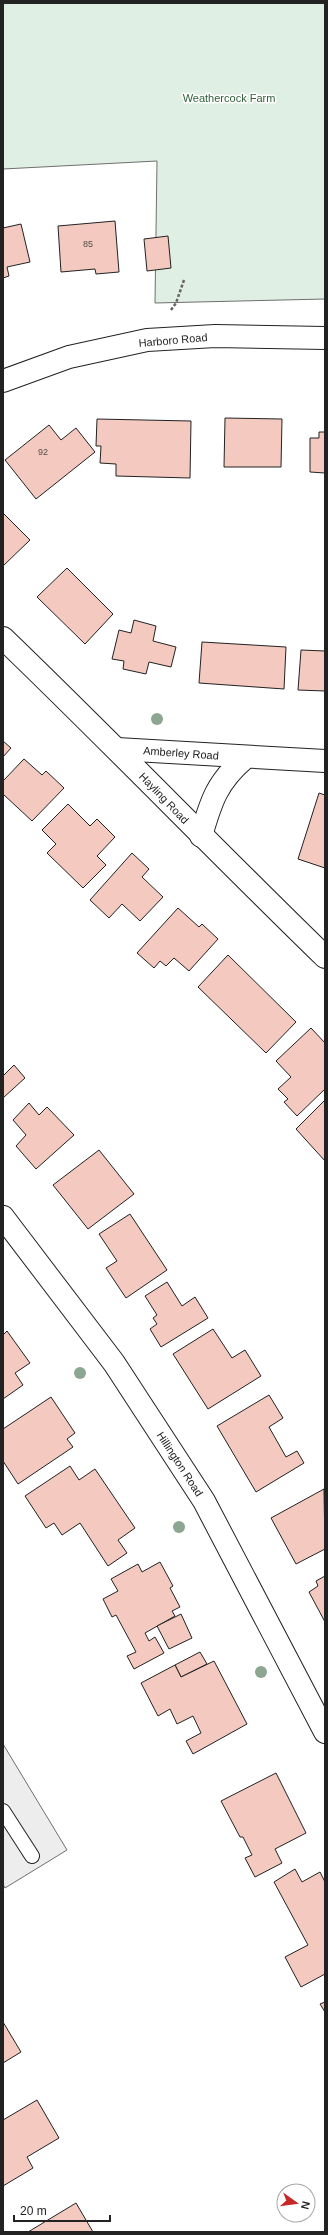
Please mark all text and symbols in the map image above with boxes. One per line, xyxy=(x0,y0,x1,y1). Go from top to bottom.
park label: Weathercock Farm xyxy=(183,92,275,104)
house number: 85 xyxy=(83,239,93,249)
street label: Harboro Road xyxy=(138,331,208,349)
house number: 92 xyxy=(38,447,48,457)
street label: Amberley Road xyxy=(143,744,219,762)
street label: Hayling Road xyxy=(137,770,191,826)
street label: Hillington Road xyxy=(155,1429,205,1499)
north arrow xyxy=(276,2183,316,2223)
scale bar xyxy=(14,2197,110,2223)
text: N xyxy=(299,2200,312,2211)
text: 20 m xyxy=(20,2204,47,2218)

